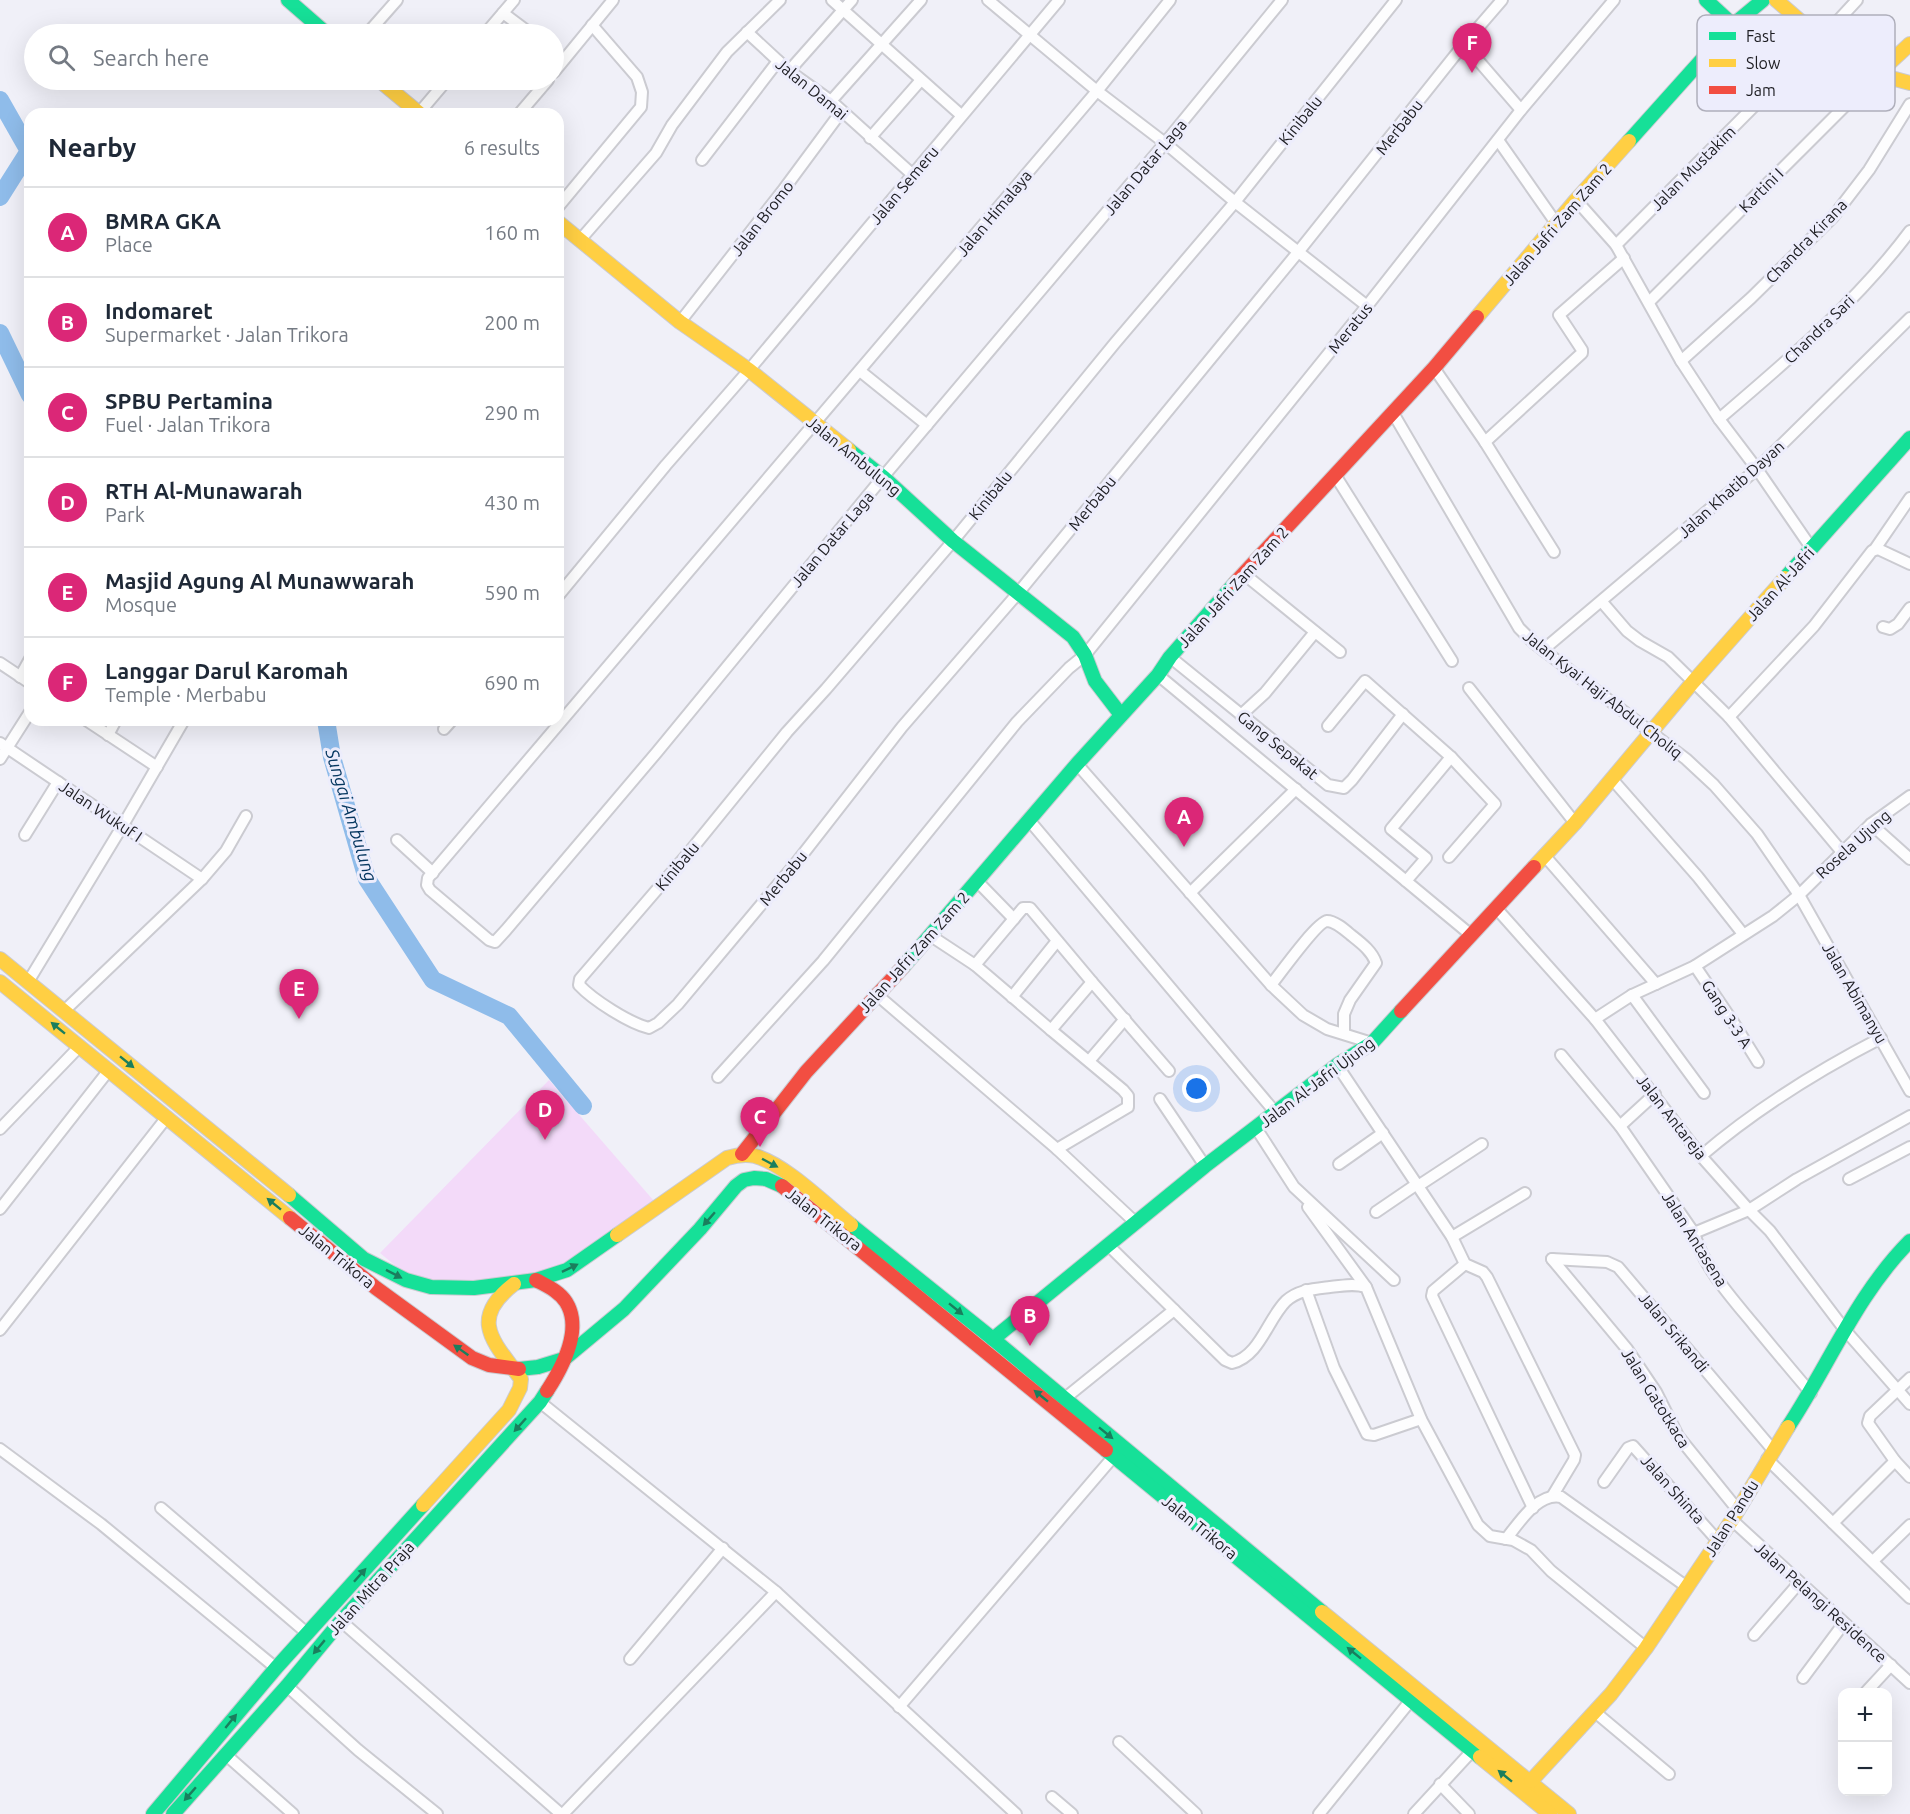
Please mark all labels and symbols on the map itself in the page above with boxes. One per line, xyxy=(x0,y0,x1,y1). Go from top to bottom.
legend xyxy=(1697,15,1895,111)
pin: F xyxy=(1452,23,1492,73)
text: Fast xyxy=(1746,27,1776,45)
text: Slow xyxy=(1746,54,1781,72)
street label: Jalan Damai xyxy=(773,55,851,123)
text: Jam xyxy=(1746,81,1776,99)
street label: Kinibalu xyxy=(1275,92,1325,148)
street label: Merbabu xyxy=(1372,96,1426,158)
street label: Jalan Datar Laga xyxy=(1100,116,1190,218)
street label: Jalan Mustakim xyxy=(1647,122,1739,214)
street label: Jalan Semeru xyxy=(866,142,942,228)
street label: Jalan Jafri Zam Zam 2 xyxy=(1499,159,1615,289)
street label: Kartini I xyxy=(1735,164,1787,216)
street label: Jalan Himalaya xyxy=(953,166,1035,260)
street label: Jalan Bromo xyxy=(727,177,797,259)
street label: Chandra Kirana xyxy=(1762,195,1850,287)
street label: Chandra Sari xyxy=(1780,291,1858,367)
street label: Meratus xyxy=(1324,299,1376,357)
street label: Jalan Ambulung xyxy=(803,413,905,499)
street label: Jalan Khatib Dayan xyxy=(1674,437,1788,541)
street label: Kinibalu xyxy=(965,467,1015,523)
street label: Merbabu xyxy=(1065,472,1119,534)
street label: Jalan Datar Laga xyxy=(787,488,877,590)
street label: Jalan Jafri Zam Zam 2 xyxy=(1174,523,1292,651)
street label: Jalan Al-Jafri xyxy=(1742,544,1818,624)
street label: Jalan Kyai Haji Abdul Choliq xyxy=(1520,626,1686,762)
street label: Gang Sepakat xyxy=(1234,707,1322,783)
water label: Sungai Ambulung xyxy=(322,745,382,884)
street label: Jalan Wukuf I xyxy=(56,777,146,845)
pin: A xyxy=(1164,798,1204,847)
street label: Rosela Ujung xyxy=(1812,806,1894,882)
street label: Kinibalu xyxy=(651,838,703,894)
street label: Merbabu xyxy=(756,847,810,909)
street label: Jalan Jafri Zam Zam 2 xyxy=(855,888,973,1016)
street label: Jalan Abimanyu xyxy=(1819,940,1891,1046)
pin: E xyxy=(280,970,318,1019)
street label: Gang 3-3 A xyxy=(1698,977,1756,1052)
one-way arrow xyxy=(50,1022,65,1034)
street label: Jalan Al-Jafri Ujung xyxy=(1256,1033,1378,1131)
one-way arrow xyxy=(119,1055,134,1068)
street label: Jalan Antareja xyxy=(1633,1071,1711,1163)
your location xyxy=(1182,1074,1211,1103)
pin: D xyxy=(526,1090,564,1140)
pin: C xyxy=(740,1098,780,1147)
one-way arrow xyxy=(762,1158,779,1168)
street label: Jalan Trikora xyxy=(783,1184,865,1254)
street label: Jalan Antasena xyxy=(1659,1188,1731,1290)
one-way arrow xyxy=(267,1198,282,1211)
one-way arrow xyxy=(703,1211,716,1226)
street label: Jalan Trikora xyxy=(296,1220,378,1292)
one-way arrow xyxy=(561,1263,579,1273)
one-way arrow xyxy=(386,1269,403,1279)
street label: Jalan Srikandi xyxy=(1635,1289,1713,1375)
pin: B xyxy=(1010,1296,1050,1346)
one-way arrow xyxy=(948,1302,964,1315)
one-way arrow xyxy=(453,1344,469,1356)
street label: Jalan Gatotkaca xyxy=(1618,1345,1694,1451)
one-way arrow xyxy=(1034,1390,1049,1403)
one-way arrow xyxy=(514,1417,527,1432)
one-way arrow xyxy=(1098,1427,1114,1440)
street label: Jalan Shinta xyxy=(1637,1451,1709,1527)
street label: Jalan Pandu xyxy=(1700,1476,1762,1560)
street label: Jalan Trikora xyxy=(1159,1491,1241,1563)
street label: Jalan Mitra Praja xyxy=(324,1538,418,1638)
street label: Jalan Pelangi Residence xyxy=(1751,1538,1891,1666)
one-way arrow xyxy=(353,1567,367,1582)
one-way arrow xyxy=(313,1639,326,1654)
one-way arrow xyxy=(1346,1646,1362,1659)
one-way arrow xyxy=(225,1713,238,1729)
one-way arrow xyxy=(1497,1770,1513,1783)
one-way arrow xyxy=(184,1786,197,1801)

